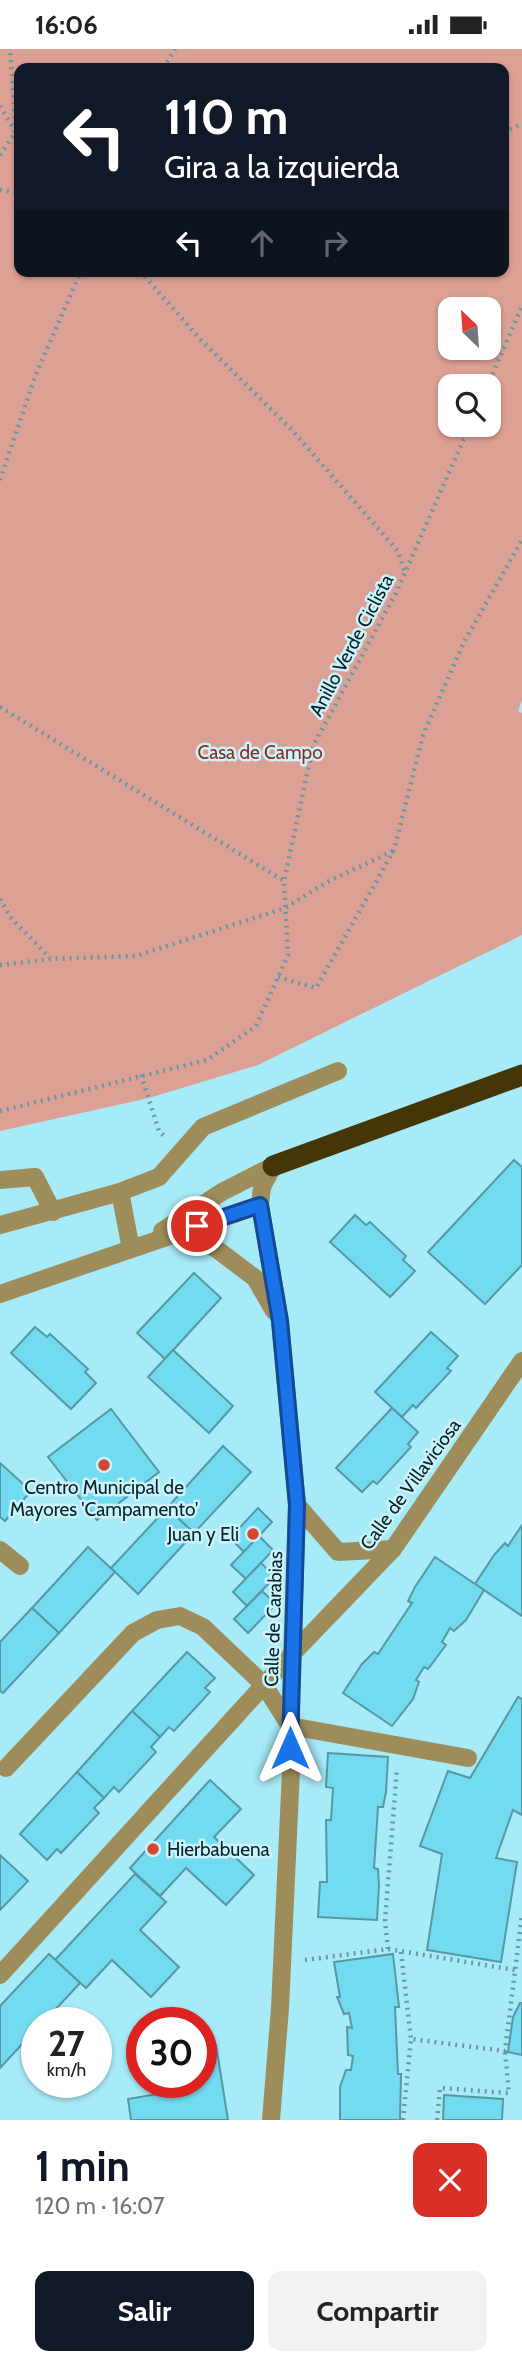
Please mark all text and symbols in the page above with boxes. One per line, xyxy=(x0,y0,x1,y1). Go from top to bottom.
text: 16:06 xyxy=(35,9,98,41)
text: 110 m xyxy=(164,87,288,146)
icon: left xyxy=(49,91,140,182)
text: Gira a la izquierda xyxy=(164,147,399,186)
icon: left xyxy=(170,224,208,262)
icon: ahead xyxy=(243,224,281,262)
icon: right xyxy=(316,224,354,262)
north arrow xyxy=(438,297,500,361)
map controls xyxy=(438,297,501,437)
button: search xyxy=(438,374,501,437)
street label: Anillo Verde Ciclista xyxy=(304,570,399,720)
park label: Casa de Campo xyxy=(197,741,323,764)
pin xyxy=(167,1196,227,1256)
icon: arrive xyxy=(178,1207,216,1245)
street label: Calle de Villaviciosa xyxy=(355,1414,466,1554)
marker: Centro Municipal de Mayores 'Campamento' xyxy=(96,1457,112,1473)
place label: Centro Municipal de Mayores 'Campamento' xyxy=(10,1476,198,1521)
place label: Juan y Eli xyxy=(166,1523,239,1546)
marker: Juan y Eli xyxy=(245,1526,261,1542)
street label: Calle de Carabias xyxy=(260,1551,287,1687)
position arrow xyxy=(253,1711,327,1785)
place label: Hierbabuena xyxy=(167,1838,270,1861)
marker: Hierbabuena xyxy=(145,1841,161,1857)
speed limit sign: 30 xyxy=(126,2007,217,2098)
text: 27 xyxy=(48,2022,85,2065)
text: km/h xyxy=(47,2059,86,2081)
text: 1 min xyxy=(35,2140,130,2192)
button: close xyxy=(413,2143,487,2217)
text: 120 m · 16:07 xyxy=(35,2192,165,2220)
button: Salir xyxy=(35,2271,254,2351)
button: Compartir xyxy=(268,2271,487,2351)

